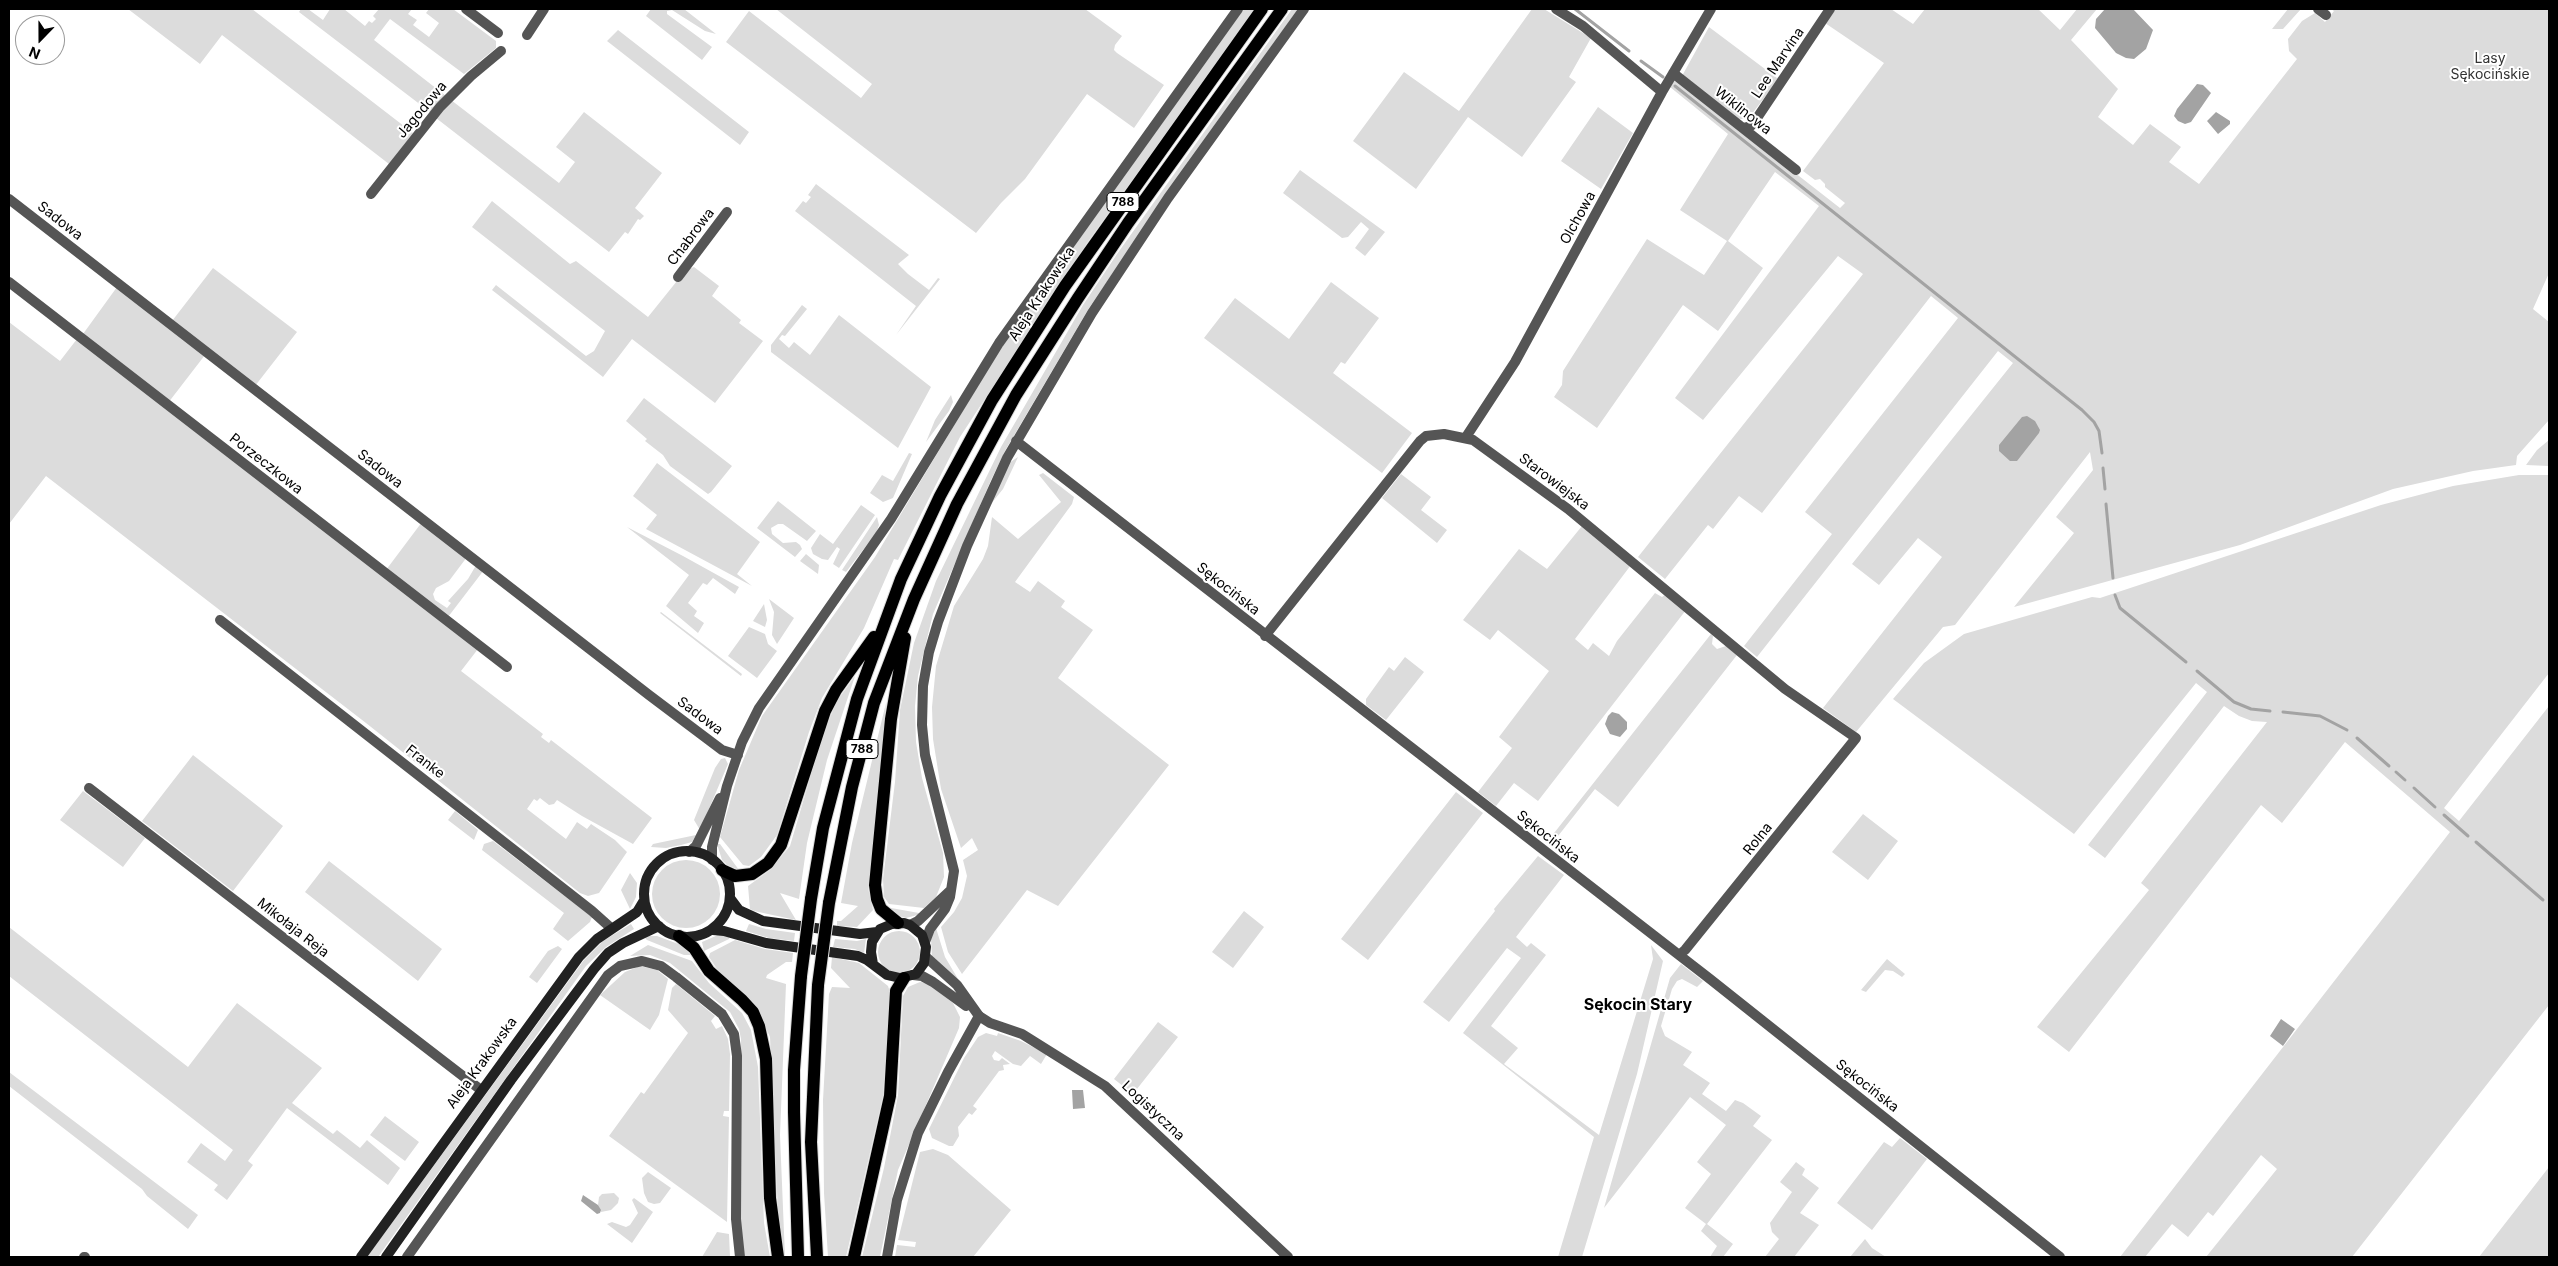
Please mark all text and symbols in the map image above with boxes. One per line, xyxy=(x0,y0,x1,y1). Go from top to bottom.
north arrow xyxy=(15,15,65,65)
street label: Lee Marvina xyxy=(1748,24,1808,102)
text: N xyxy=(26,44,43,63)
park label: Lasy Sękocińskie xyxy=(2450,51,2530,84)
street label: Jagodowa xyxy=(393,78,451,142)
street label: Wiklinowa xyxy=(1711,84,1775,138)
street label: Olchowa xyxy=(1557,189,1599,247)
road number: 788 xyxy=(1107,192,1139,212)
street label: Sadowa xyxy=(34,198,86,244)
street label: Chabrowa xyxy=(664,205,718,269)
street label: Aleja Krakowska xyxy=(1005,244,1079,344)
street label: Porzeczkowa xyxy=(226,430,306,498)
street label: Sadowa xyxy=(354,446,406,492)
street label: Starowiejska xyxy=(1515,450,1593,514)
street label: Sękocińska xyxy=(1193,559,1263,619)
street label: Sadowa xyxy=(674,693,726,739)
road number: 788 xyxy=(846,740,878,759)
street label: Franke xyxy=(402,742,448,782)
street label: Sękocińska xyxy=(1513,807,1583,867)
street label: Rolna xyxy=(1740,819,1776,859)
street label: Mikołaja Reja xyxy=(254,895,332,961)
district label: Sękocin Stary xyxy=(1584,995,1692,1015)
street label: Aleja Krakowska xyxy=(443,1014,521,1112)
street label: Sękocińska xyxy=(1832,1056,1902,1116)
street label: Logistyczna xyxy=(1118,1078,1188,1144)

